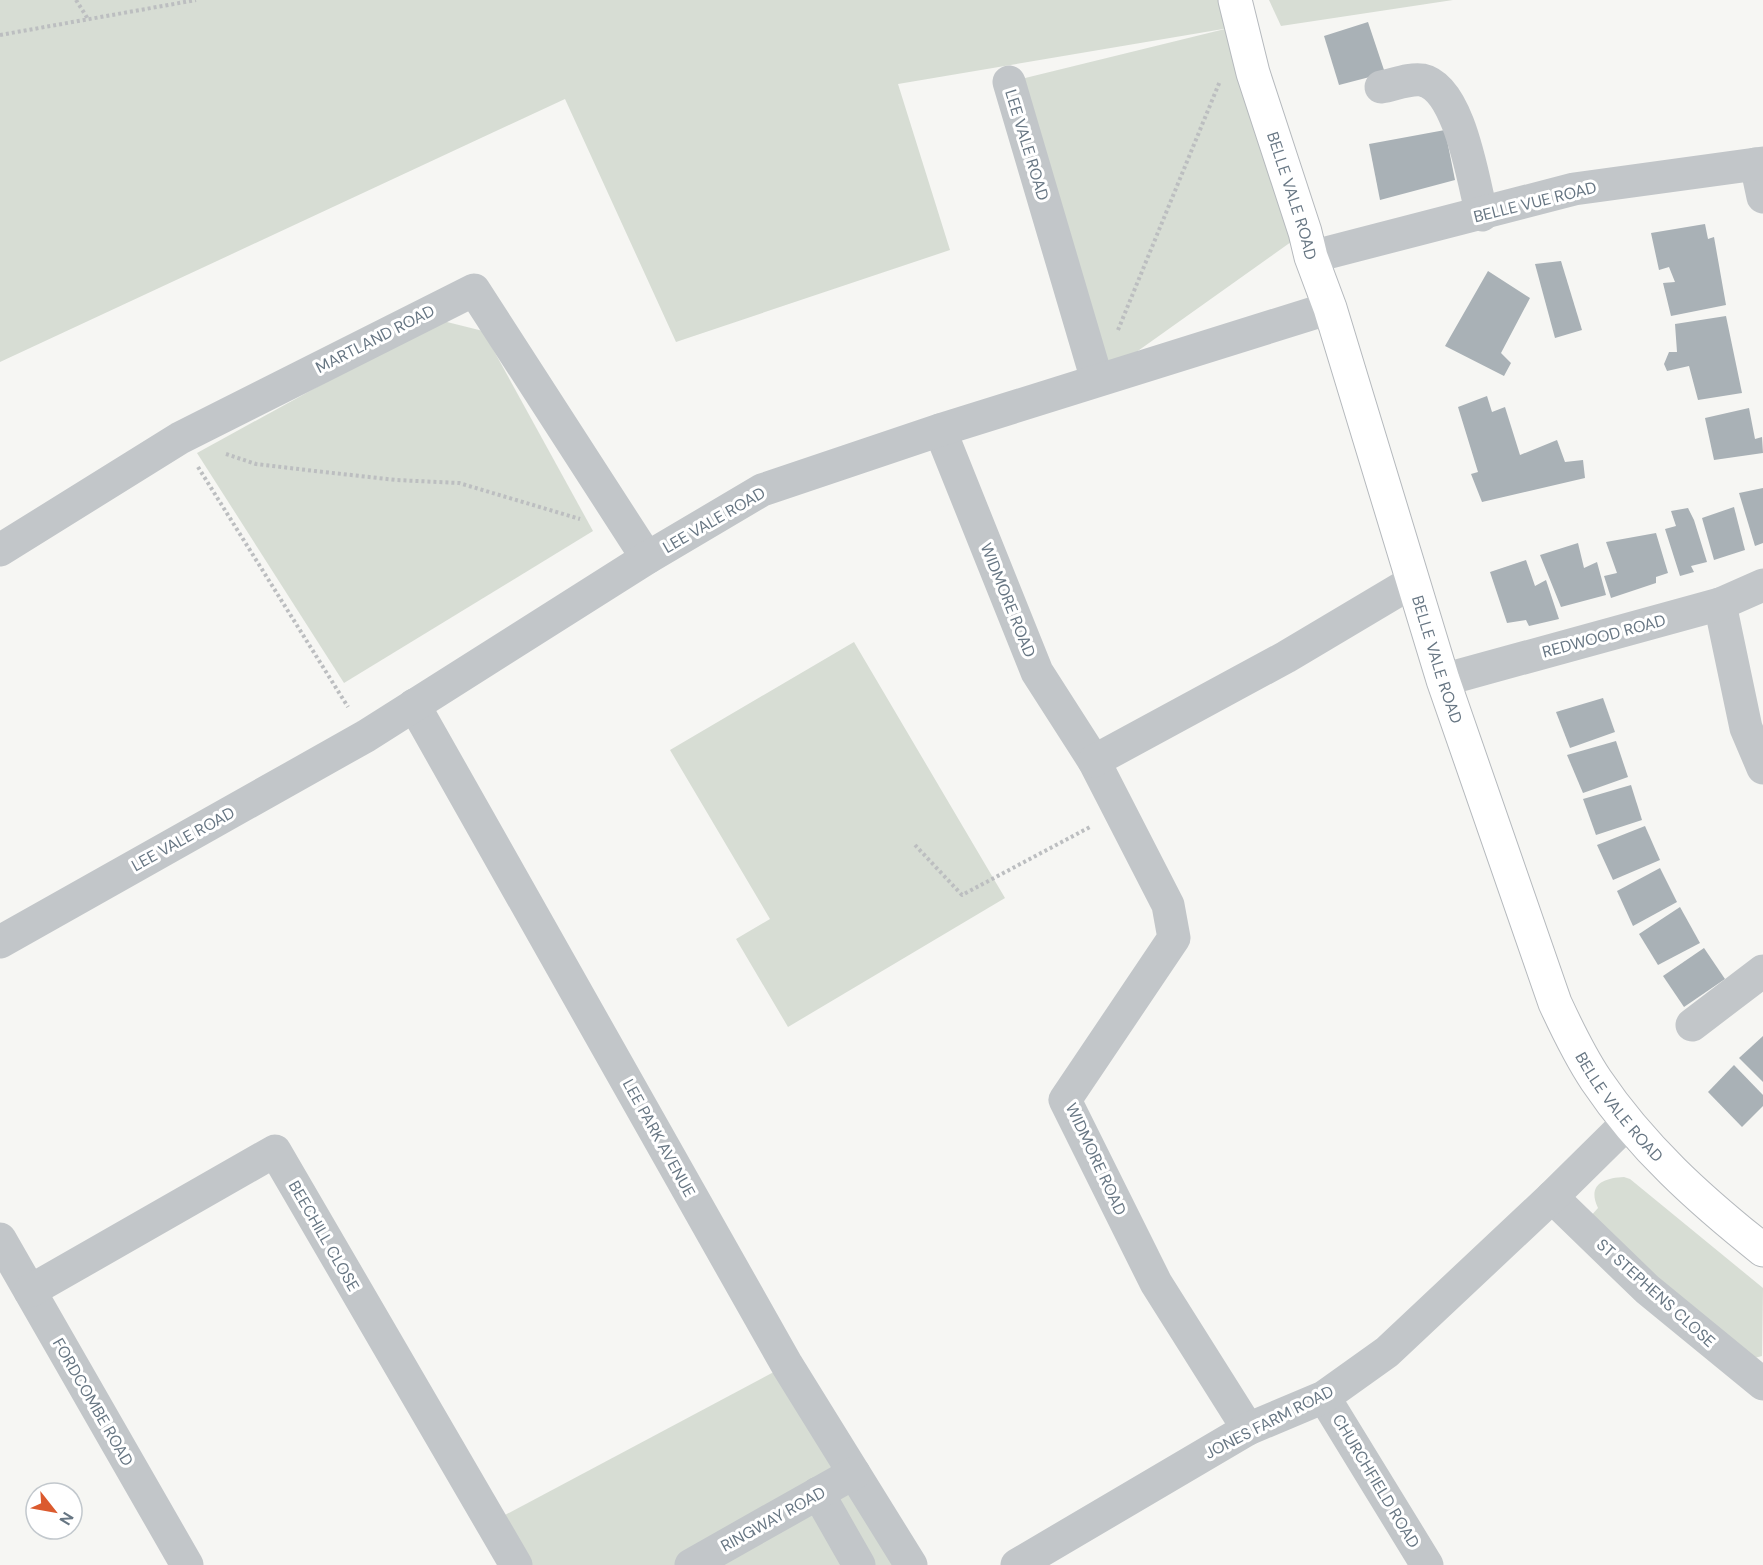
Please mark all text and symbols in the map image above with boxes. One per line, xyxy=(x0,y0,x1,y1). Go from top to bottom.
street label: LEE VALE ROAD xyxy=(1000,87,1054,203)
street label: BELLE VALE ROAD xyxy=(1262,129,1322,262)
street label: BELLE VUE ROAD xyxy=(1471,177,1599,227)
street label: MARTLAND ROAD xyxy=(312,300,438,378)
street label: LEE VALE ROAD xyxy=(659,482,769,558)
street label: WIDMORE ROAD xyxy=(975,540,1041,660)
street label: BELLE VALE ROAD xyxy=(1407,593,1468,726)
street label: REDWOOD ROAD xyxy=(1540,609,1668,663)
street label: LEE VALE ROAD xyxy=(128,802,238,876)
street label: BELLE VALE ROAD xyxy=(1571,1048,1668,1166)
street label: LEE PARK AVENUE xyxy=(618,1075,700,1201)
street label: WIDMORE ROAD xyxy=(1061,1099,1131,1219)
street label: BEECHILL CLOSE xyxy=(284,1177,364,1295)
street label: ST STEPHENS CLOSE xyxy=(1592,1234,1720,1352)
street label: FORDCOMBE ROAD xyxy=(48,1334,138,1470)
street label: JONES FARM ROAD xyxy=(1201,1380,1337,1464)
street label: CHURCHFIELD ROAD xyxy=(1328,1410,1424,1552)
north arrow xyxy=(24,1481,84,1541)
street label: RINGWAY ROAD xyxy=(717,1482,829,1556)
text: N xyxy=(54,1508,78,1529)

